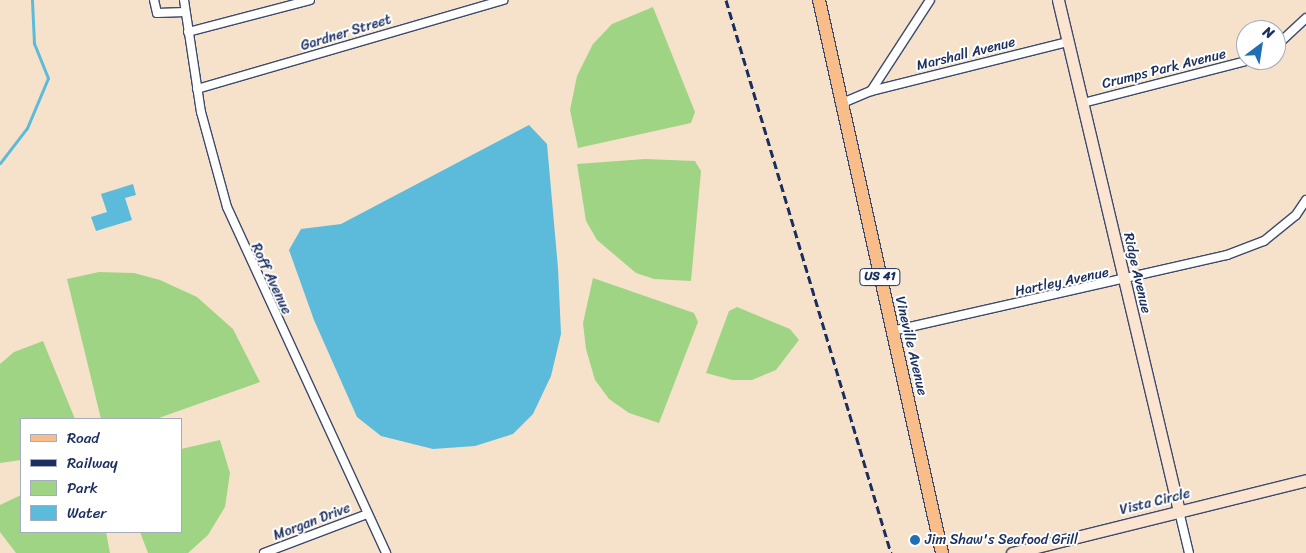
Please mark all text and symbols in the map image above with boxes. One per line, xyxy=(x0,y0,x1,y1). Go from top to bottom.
street label: Gardner Street xyxy=(299,11,393,55)
text: N xyxy=(1258,19,1279,46)
north arrow xyxy=(1236,20,1286,70)
street label: Marshall Avenue xyxy=(915,34,1017,74)
street label: Crumps Park Avenue xyxy=(1100,45,1228,93)
street label: Ridge Avenue xyxy=(1120,231,1154,315)
street label: Roff Avenue xyxy=(247,241,295,317)
street label: Hartley Avenue xyxy=(1014,264,1110,300)
road number: US 41 xyxy=(859,268,901,286)
street label: Vineville Avenue xyxy=(891,295,931,397)
legend xyxy=(20,418,182,533)
text: Road xyxy=(67,425,99,451)
text: Railway xyxy=(67,450,118,476)
text: Park xyxy=(67,475,98,501)
street label: Vista Circle xyxy=(1118,485,1192,519)
text: Water xyxy=(67,500,107,526)
street label: Morgan Drive xyxy=(271,500,353,544)
place label: Jim Shaw's Seafood Grill xyxy=(925,532,1078,548)
marker: Jim Shaw's Seafood Grill xyxy=(909,534,921,546)

